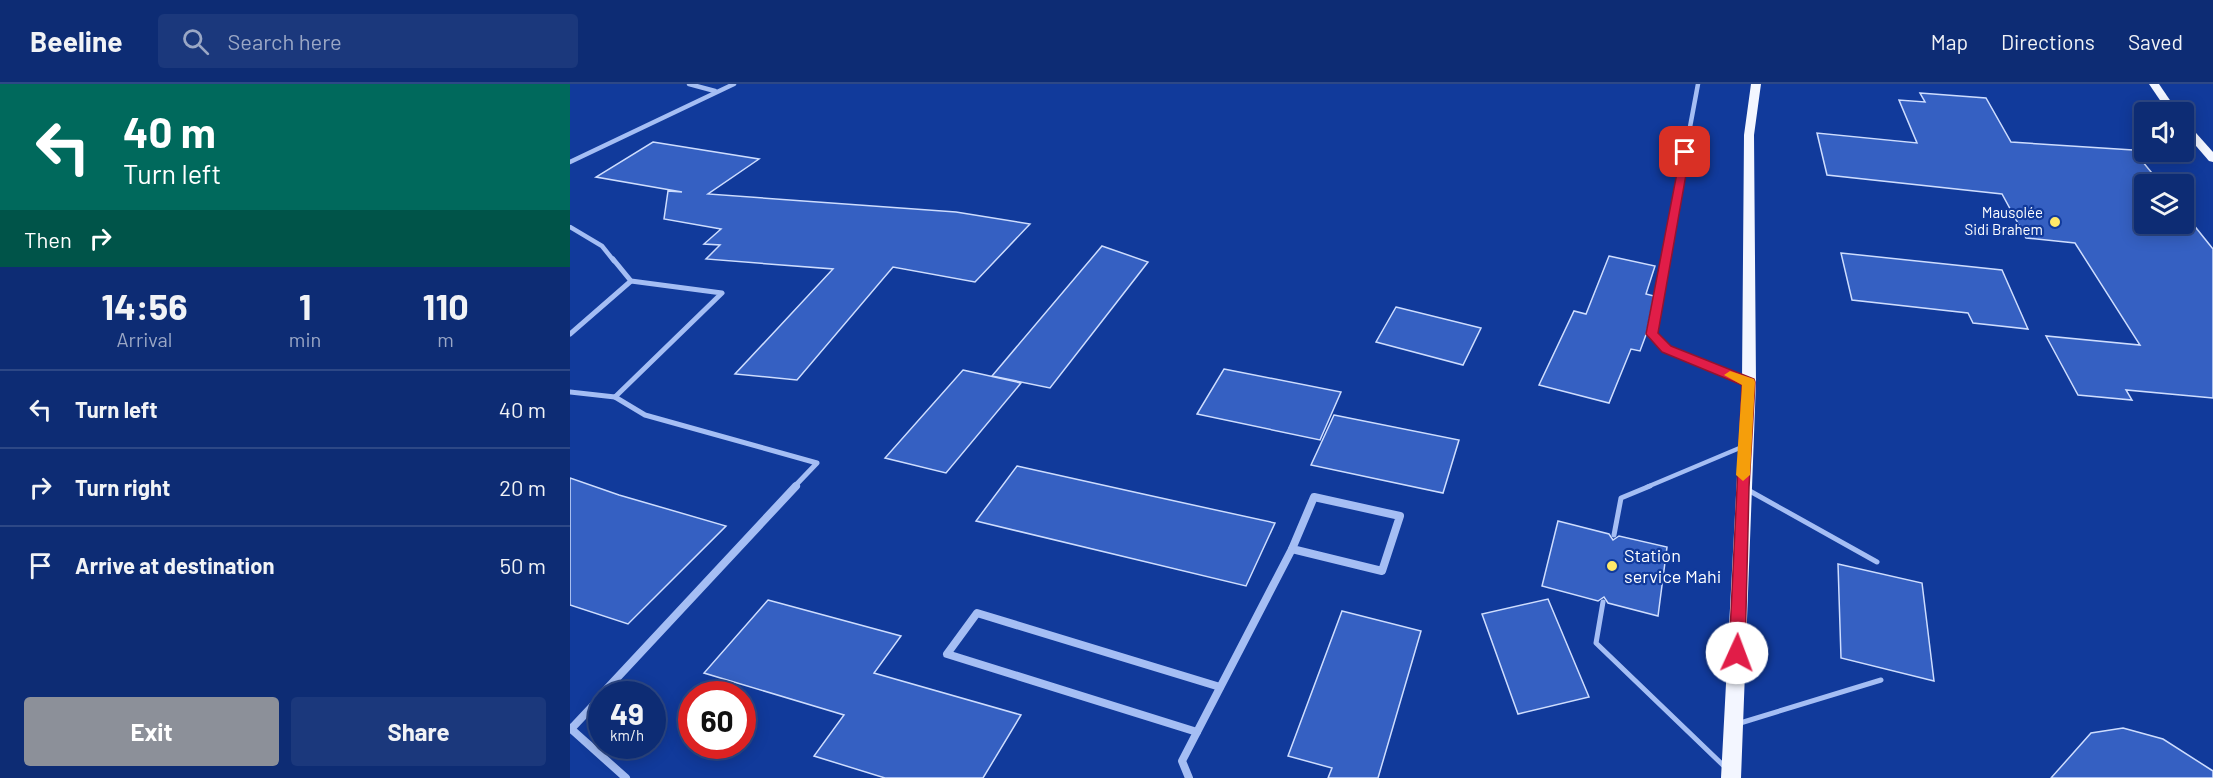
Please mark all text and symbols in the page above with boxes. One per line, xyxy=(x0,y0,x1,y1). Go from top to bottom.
search box xyxy=(158,14,578,68)
text: Beeline xyxy=(30,24,122,58)
icon: search xyxy=(179,25,212,58)
text: Search here xyxy=(227,28,342,54)
text: Map xyxy=(1931,29,1968,54)
text: Directions xyxy=(2001,29,2095,54)
text: Saved xyxy=(2128,29,2183,54)
map controls xyxy=(2134,102,2194,234)
button: sound xyxy=(2134,102,2194,162)
text: 40 m xyxy=(123,106,216,156)
icon: left xyxy=(24,108,102,186)
pin xyxy=(1659,126,1710,177)
icon: arrive xyxy=(1668,135,1701,168)
text: Turn left xyxy=(123,157,221,189)
button: layers xyxy=(2134,174,2194,234)
place label: Mausolée Sidi Brahem xyxy=(1965,203,2043,238)
marker: Mausolée Sidi Brahem xyxy=(2048,215,2062,229)
icon: right xyxy=(84,222,117,255)
text: Then xyxy=(24,226,72,252)
text: 14:56 xyxy=(101,284,188,327)
text: 1 xyxy=(299,284,311,327)
text: 110 xyxy=(423,284,469,327)
text: Arrival xyxy=(116,327,172,351)
text: min xyxy=(289,327,321,351)
text: m xyxy=(437,327,454,351)
icon: left xyxy=(24,393,57,426)
text: Turn left xyxy=(75,396,158,422)
text: 40 m xyxy=(499,396,546,422)
icon: right xyxy=(24,471,57,504)
text: Turn right xyxy=(75,474,170,500)
text: 20 m xyxy=(499,474,546,500)
place label: Station service Mahi xyxy=(1624,544,1721,587)
icon: arrive xyxy=(24,549,57,582)
text: Arrive at destination xyxy=(75,552,274,578)
text: 50 m xyxy=(500,552,546,578)
marker: Station service Mahi xyxy=(1605,559,1619,573)
position arrow xyxy=(1705,621,1769,685)
speed limit sign: 60 xyxy=(678,681,756,759)
text: 49 xyxy=(610,695,644,731)
button: Exit xyxy=(24,697,279,766)
button: Share xyxy=(291,697,546,766)
text: km/h xyxy=(610,726,644,744)

